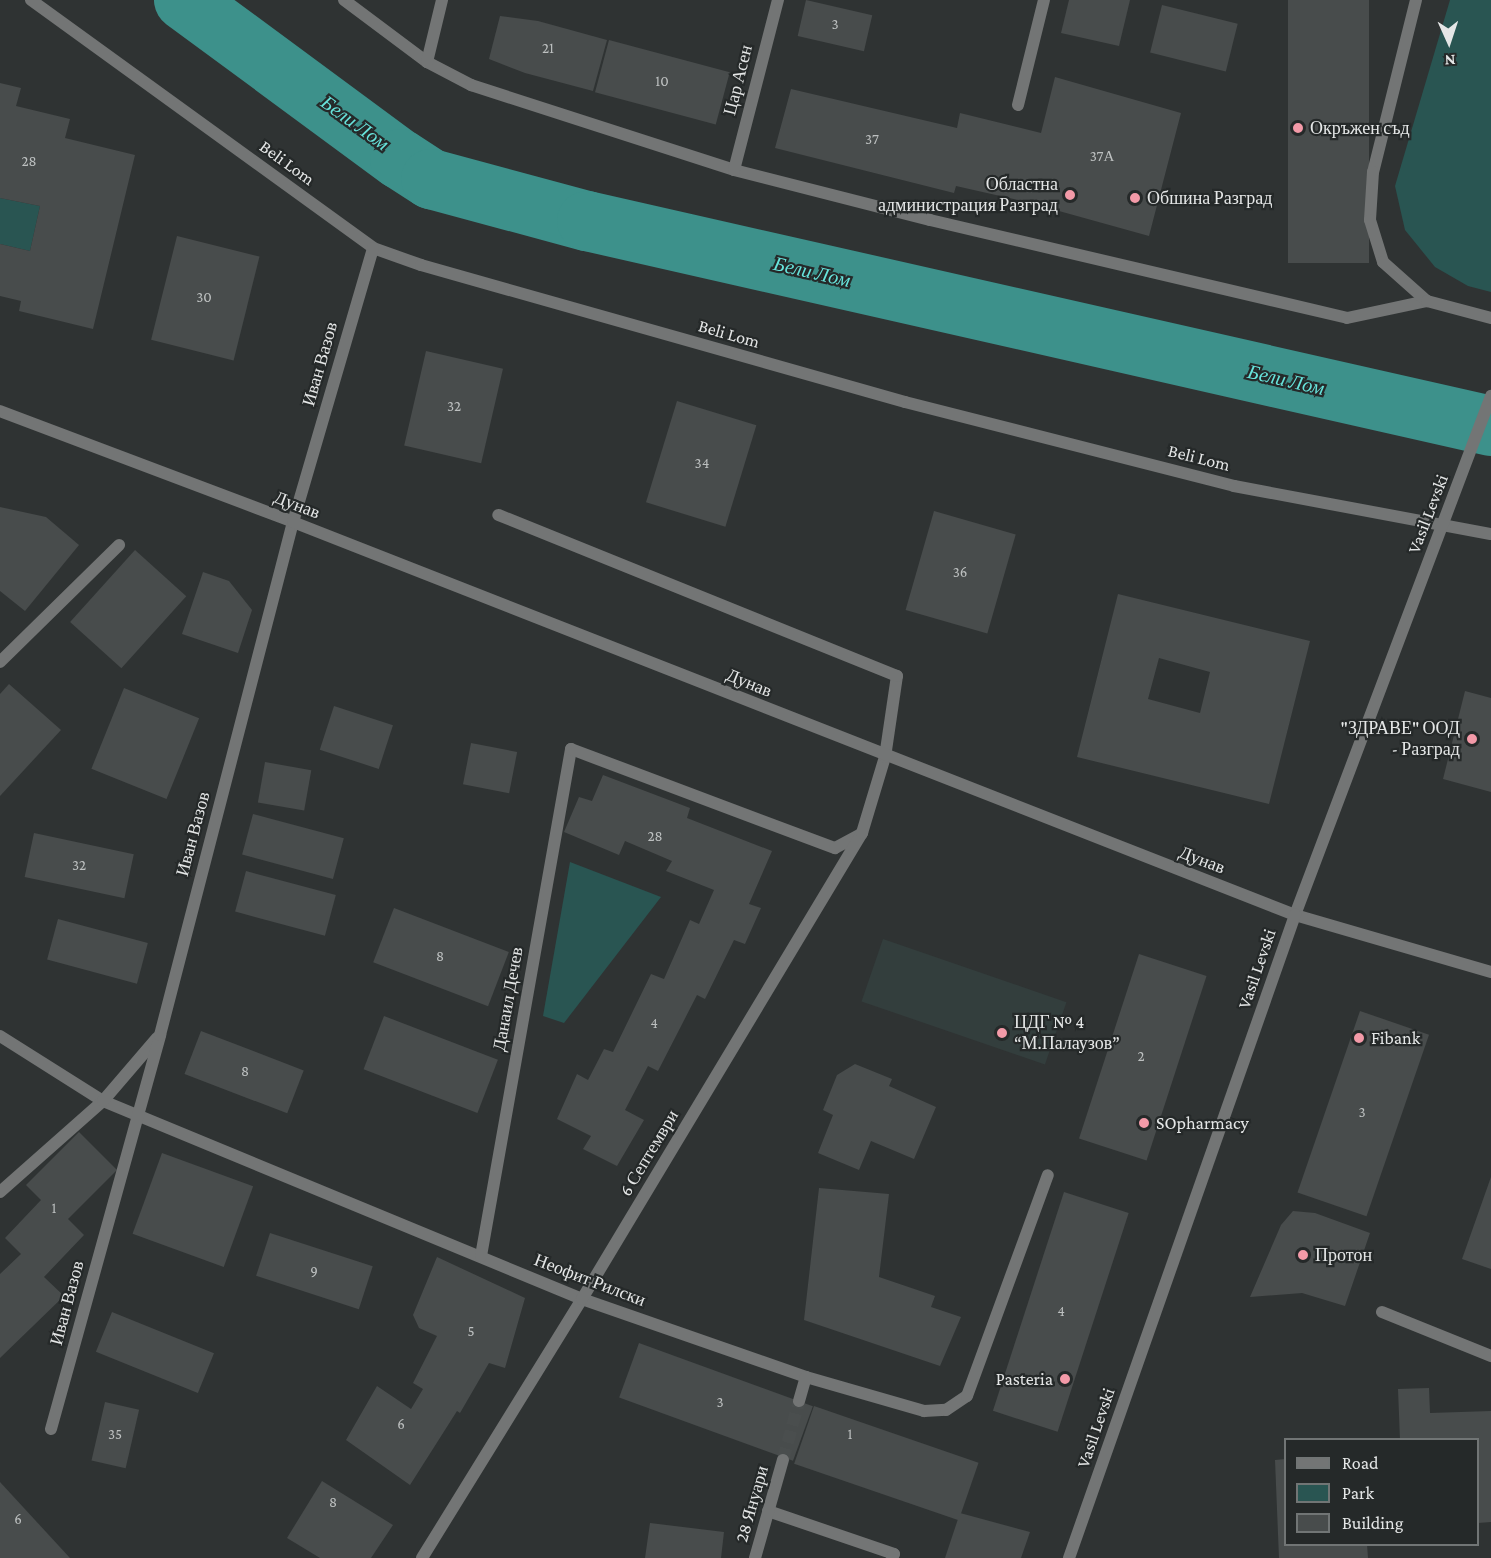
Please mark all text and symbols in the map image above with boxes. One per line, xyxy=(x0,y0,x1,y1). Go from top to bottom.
north arrow xyxy=(1419,12,1479,72)
house number: 3 xyxy=(831,16,839,34)
house number: 21 xyxy=(542,40,554,58)
street label: Цар Асен xyxy=(719,43,757,117)
text: N xyxy=(1444,52,1456,69)
house number: 10 xyxy=(655,73,669,91)
water label: Бели Лом xyxy=(316,90,394,156)
place label: Окръжен съд xyxy=(1310,117,1410,139)
marker: Окръжен съд xyxy=(1291,121,1305,135)
house number: 37 xyxy=(865,131,879,149)
street label: Beli Lom xyxy=(255,136,319,190)
house number: 37А xyxy=(1090,148,1114,166)
house number: 28 xyxy=(21,153,37,171)
place label: Областна администрация Разград xyxy=(878,174,1058,216)
place label: Обшина Разград xyxy=(1147,187,1272,209)
marker: Областна администрация Разград xyxy=(1063,188,1077,202)
marker: Обшина Разград xyxy=(1128,191,1142,205)
water label: Бели Лом xyxy=(771,252,853,292)
house number: 30 xyxy=(196,289,212,307)
street label: Beli Lom xyxy=(696,315,762,353)
street label: Иван Вазов xyxy=(298,319,342,409)
water label: Бели Лом xyxy=(1245,360,1327,400)
house number: 32 xyxy=(447,398,461,416)
street label: Beli Lom xyxy=(1166,440,1232,476)
house number: 34 xyxy=(695,455,709,473)
street label: Vasil Levski xyxy=(1403,471,1453,557)
street label: Дунав xyxy=(271,486,323,524)
house number: 36 xyxy=(953,564,967,582)
street label: Дунав xyxy=(723,664,775,702)
place label: "ЗДРАВЕ" ООД - Разград xyxy=(1341,718,1460,760)
marker: "ЗДРАВЕ" ООД - Разград xyxy=(1465,732,1479,746)
street label: Иван Вазов xyxy=(171,789,215,879)
house number: 28 xyxy=(647,828,663,846)
street label: Дунав xyxy=(1176,841,1228,879)
house number: 32 xyxy=(72,857,86,875)
street label: Vasil Levski xyxy=(1233,926,1281,1012)
street label: Данаил Дечев xyxy=(488,945,528,1053)
house number: 8 xyxy=(436,948,444,966)
place label: ЦДГ № 4 “М.Палаузов” xyxy=(1014,1012,1120,1054)
house number: 4 xyxy=(650,1015,658,1033)
marker: ЦДГ № 4 “М.Палаузов” xyxy=(995,1026,1009,1040)
place label: Fibank xyxy=(1371,1027,1420,1049)
marker: Fibank xyxy=(1352,1031,1366,1045)
house number: 2 xyxy=(1137,1048,1145,1066)
house number: 8 xyxy=(241,1063,249,1081)
house number: 3 xyxy=(1358,1104,1366,1122)
street label: 6 Септември xyxy=(615,1106,683,1200)
place label: SOpharmacy xyxy=(1156,1112,1249,1134)
marker: SOpharmacy xyxy=(1137,1116,1151,1130)
house number: 1 xyxy=(52,1200,56,1218)
place label: Протон xyxy=(1315,1244,1372,1266)
marker: Протон xyxy=(1296,1248,1310,1262)
street label: Неофит Рилски xyxy=(531,1249,649,1311)
street label: Иван Вазов xyxy=(45,1258,89,1348)
house number: 9 xyxy=(310,1263,318,1281)
house number: 4 xyxy=(1057,1303,1065,1321)
house number: 5 xyxy=(467,1323,475,1341)
place label: Pasteria xyxy=(996,1368,1053,1390)
marker: Pasteria xyxy=(1058,1372,1072,1386)
street label: Vasil Levski xyxy=(1072,1385,1120,1471)
house number: 3 xyxy=(716,1394,724,1412)
house number: 6 xyxy=(397,1416,405,1434)
house number: 35 xyxy=(108,1426,122,1444)
house number: 1 xyxy=(848,1426,852,1444)
legend xyxy=(1284,1438,1479,1546)
text: Road xyxy=(1342,1453,1379,1473)
street label: 28 Януари xyxy=(731,1463,773,1545)
text: Park xyxy=(1342,1483,1374,1503)
house number: 8 xyxy=(329,1494,337,1512)
house number: 6 xyxy=(14,1511,22,1529)
text: Building xyxy=(1342,1513,1403,1533)

